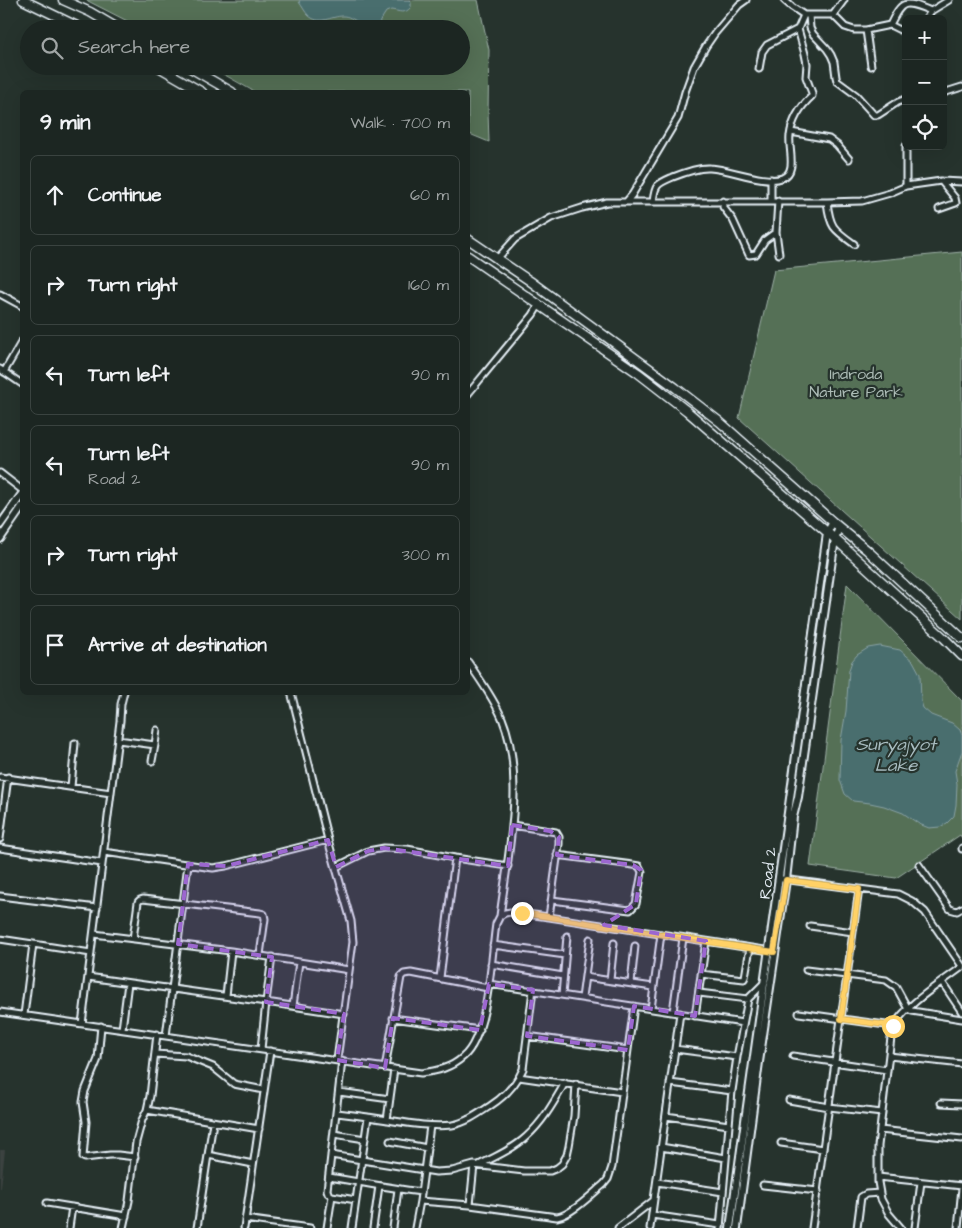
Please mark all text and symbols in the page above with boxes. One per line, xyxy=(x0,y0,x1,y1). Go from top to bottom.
map controls xyxy=(902,15,947,150)
button: + xyxy=(902,15,947,60)
search box xyxy=(20,20,470,75)
icon: search xyxy=(38,34,66,62)
text: Search here xyxy=(78,34,190,61)
button: − xyxy=(902,60,947,105)
button: locate xyxy=(902,105,947,150)
text: 9 min xyxy=(40,108,90,137)
text: Walk · 700 m xyxy=(351,112,450,134)
icon: ahead xyxy=(41,181,69,209)
text: Continue xyxy=(88,182,162,209)
text: 60 m xyxy=(410,184,449,206)
icon: right xyxy=(41,271,69,299)
text: Turn right xyxy=(88,272,177,299)
text: 160 m xyxy=(408,274,449,296)
icon: left xyxy=(41,361,69,389)
text: Turn left xyxy=(88,362,169,389)
park label: Indroda Nature Park xyxy=(809,363,903,403)
text: 90 m xyxy=(411,364,449,386)
text: Turn left xyxy=(88,441,169,468)
icon: left xyxy=(41,451,69,479)
text: 90 m xyxy=(411,454,449,476)
text: Road 2 xyxy=(88,468,140,490)
icon: right xyxy=(41,541,69,569)
text: Turn right xyxy=(88,542,177,569)
text: 300 m xyxy=(402,544,449,566)
icon: arrive xyxy=(41,631,69,659)
text: Arrive at destination xyxy=(88,632,267,659)
water label: Suryajyot Lake xyxy=(856,732,938,778)
street label: Road 2 xyxy=(754,846,782,900)
route end xyxy=(511,902,534,925)
route start xyxy=(882,1015,905,1038)

